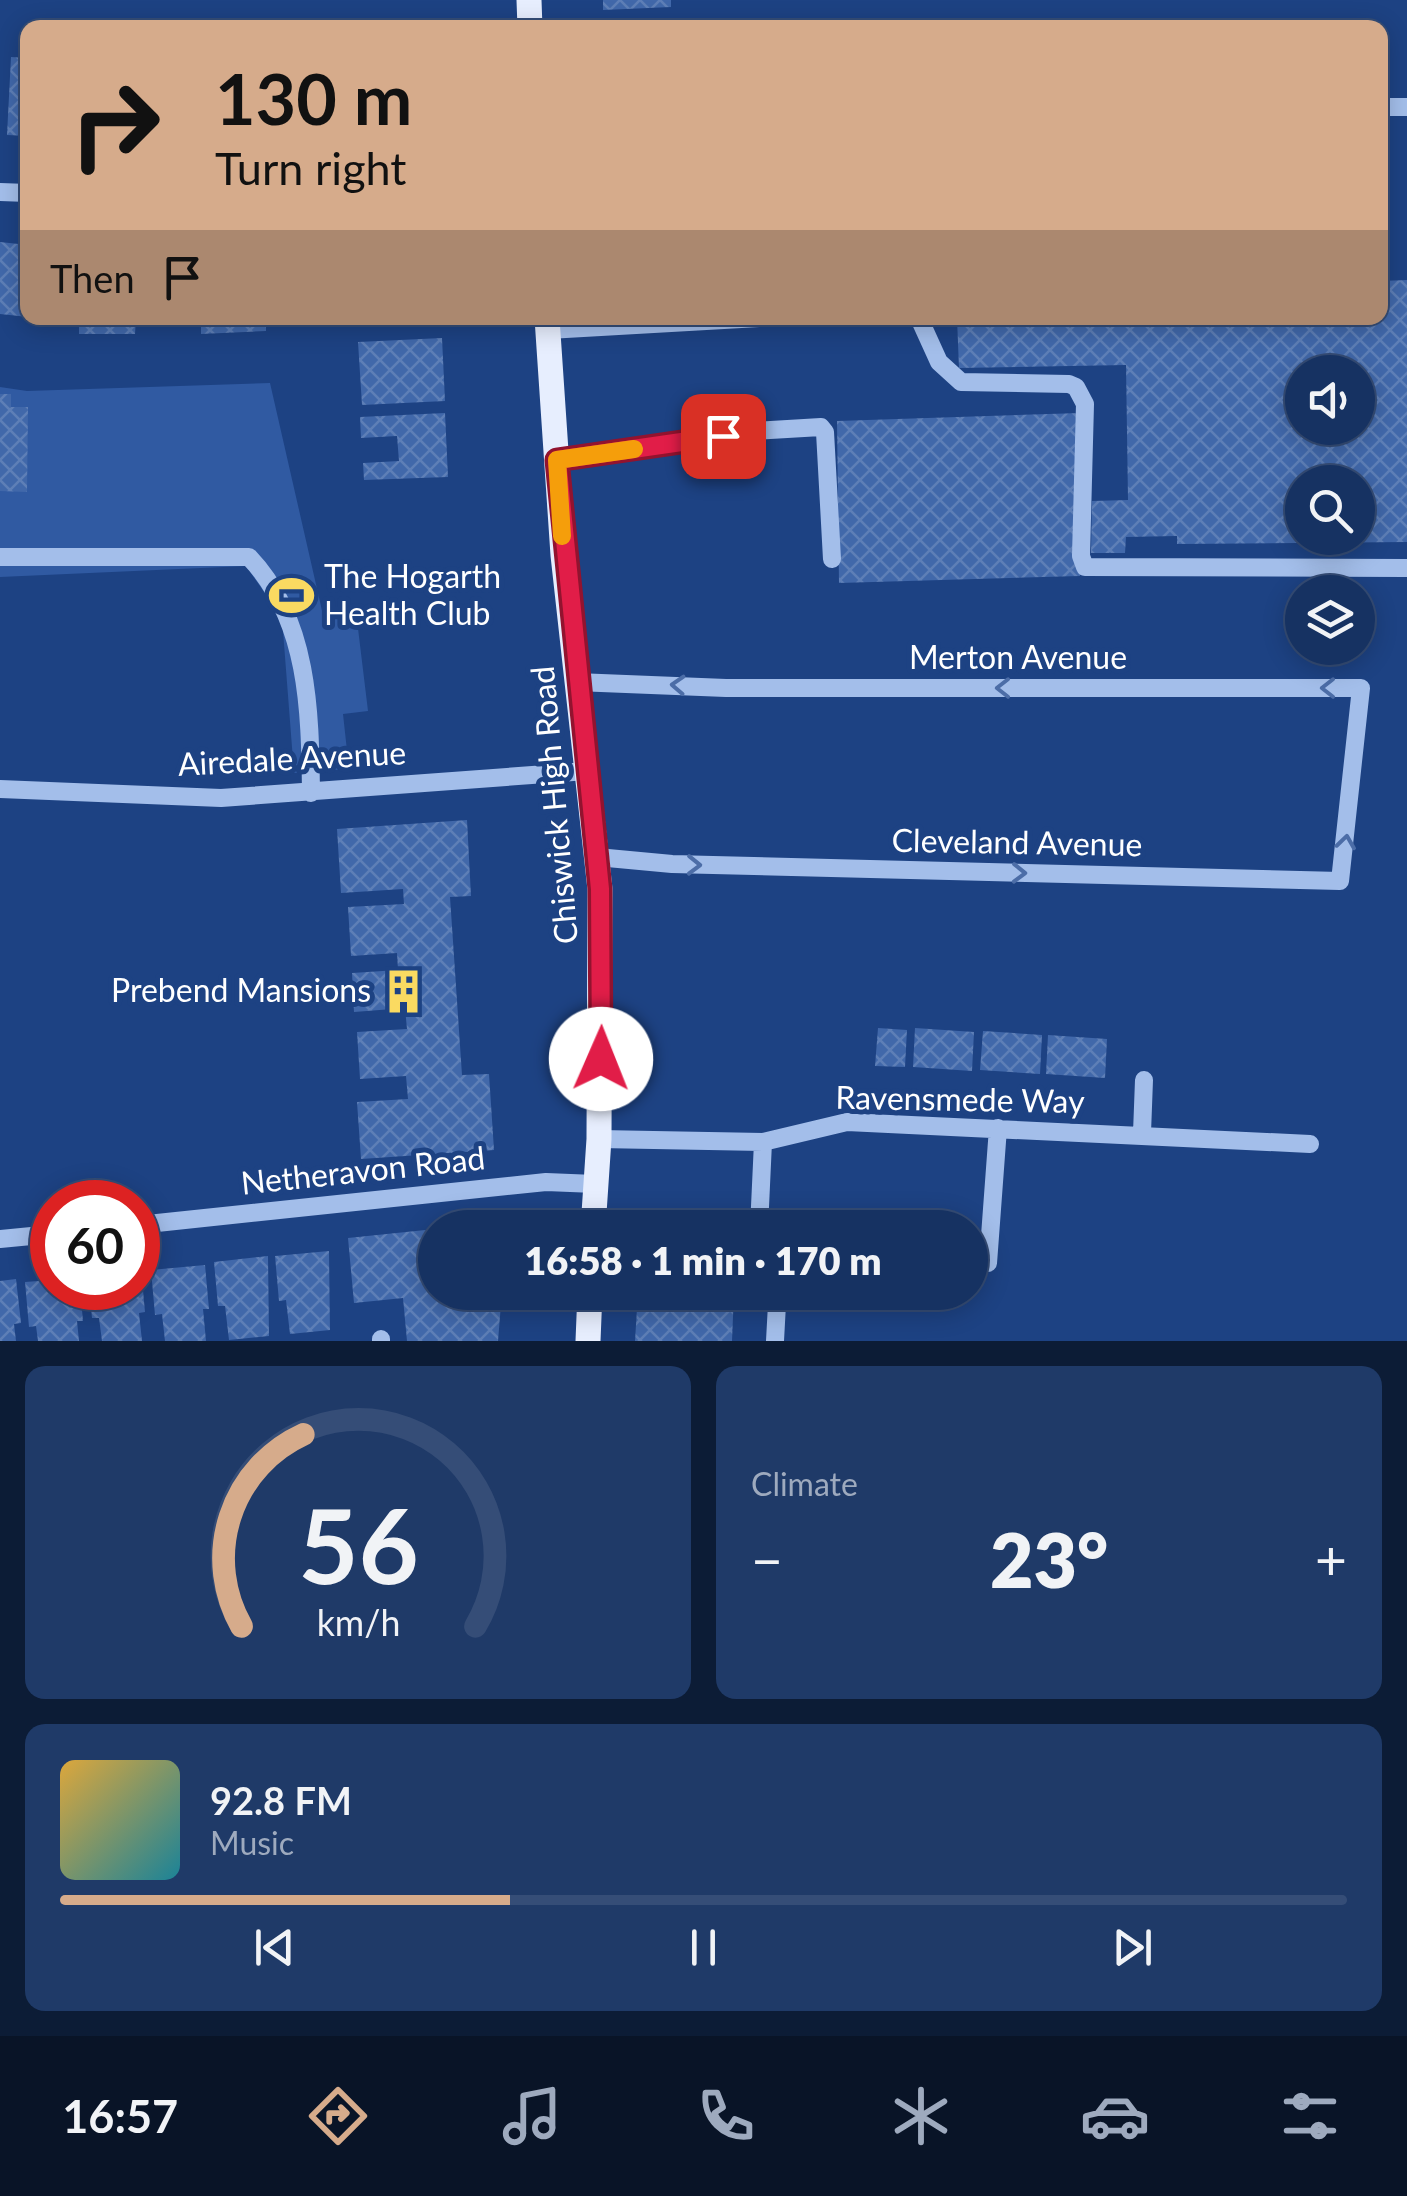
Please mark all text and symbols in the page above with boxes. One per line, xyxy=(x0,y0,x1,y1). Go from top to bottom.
text: 130 m xyxy=(215,56,412,140)
icon: right xyxy=(50,60,180,190)
text: Turn right xyxy=(215,141,406,195)
icon: arrive xyxy=(155,250,210,305)
text: Then xyxy=(50,255,135,301)
map controls xyxy=(1285,355,1375,665)
button: sound xyxy=(1285,355,1375,445)
pin xyxy=(681,394,766,479)
icon: arrive xyxy=(696,409,751,464)
button: search xyxy=(1285,465,1375,555)
place label: The Hogarth Health Club xyxy=(324,556,501,632)
sports icon: The Hogarth Health Club xyxy=(267,571,315,619)
button: layers xyxy=(1285,575,1375,665)
street label: Merton Avenue xyxy=(909,637,1127,676)
street label: Chiswick High Road xyxy=(522,665,585,946)
one-way arrow xyxy=(670,675,686,696)
one-way arrow xyxy=(995,677,1010,699)
one-way arrow xyxy=(1320,677,1336,699)
street label: Airedale Avenue xyxy=(177,732,407,783)
street label: Cleveland Avenue xyxy=(891,820,1143,863)
one-way arrow xyxy=(1334,834,1355,851)
one-way arrow xyxy=(688,854,703,876)
one-way arrow xyxy=(1012,862,1028,884)
building icon: Prebend Mansions xyxy=(380,967,428,1015)
place label: Prebend Mansions xyxy=(111,970,371,1009)
position arrow xyxy=(549,1007,653,1111)
street label: Ravensmede Way xyxy=(835,1077,1085,1120)
street label: Netheravon Road xyxy=(239,1137,487,1202)
speed limit sign: 60 xyxy=(30,1180,160,1310)
text: 16:58 · 1 min · 170 m xyxy=(524,1237,882,1283)
text: Climate xyxy=(751,1464,858,1503)
text: 56 xyxy=(298,1481,418,1606)
text: 23° xyxy=(990,1514,1108,1604)
text: − xyxy=(751,1526,783,1592)
text: + xyxy=(1315,1526,1347,1592)
text: km/h xyxy=(316,1601,400,1644)
text: 92.8 FM xyxy=(210,1777,352,1823)
text: Music xyxy=(210,1823,294,1862)
icon: previous xyxy=(247,1920,302,1975)
icon: pause xyxy=(676,1920,731,1975)
icon: next xyxy=(1105,1920,1160,1975)
icon: directions xyxy=(303,2081,373,2151)
icon: music xyxy=(497,2081,567,2151)
icon: phone xyxy=(691,2081,761,2151)
icon: climate xyxy=(886,2081,956,2151)
icon: car xyxy=(1080,2081,1150,2151)
icon: filters xyxy=(1275,2081,1345,2151)
text: 16:57 xyxy=(62,2089,178,2143)

